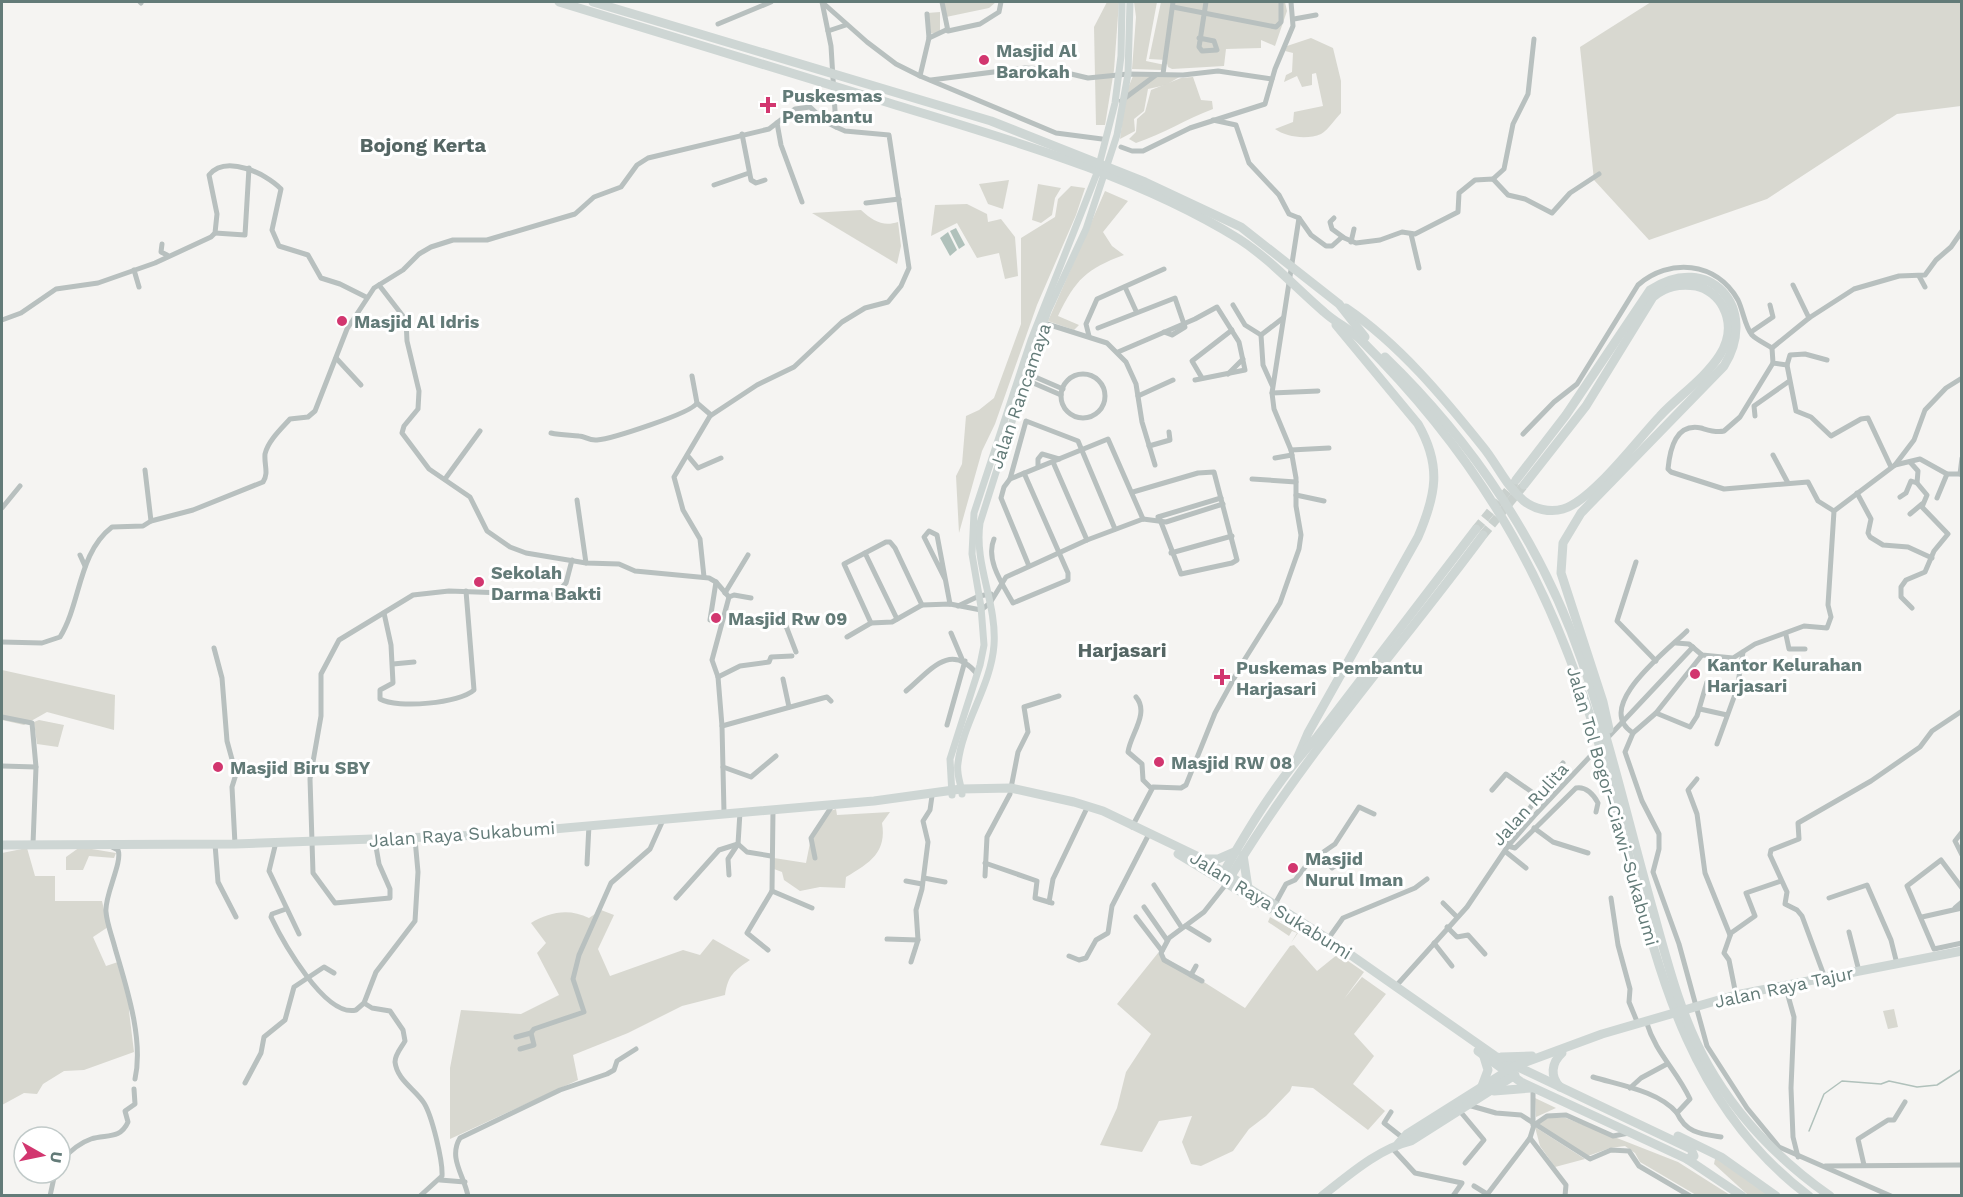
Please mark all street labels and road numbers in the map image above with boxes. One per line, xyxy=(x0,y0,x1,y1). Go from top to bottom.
street label: Jalan Rancamaya xyxy=(985,320,1055,472)
street label: Jalan Tol Bogor–Ciawi–Sukabumi xyxy=(1563,664,1663,948)
street label: Jalan Rulita xyxy=(1487,758,1573,850)
street label: Jalan Raya Sukabumi xyxy=(368,817,556,851)
street label: Jalan Raya Sukabumi xyxy=(1186,847,1356,963)
street label: Jalan Raya Tajur xyxy=(1713,962,1855,1012)

